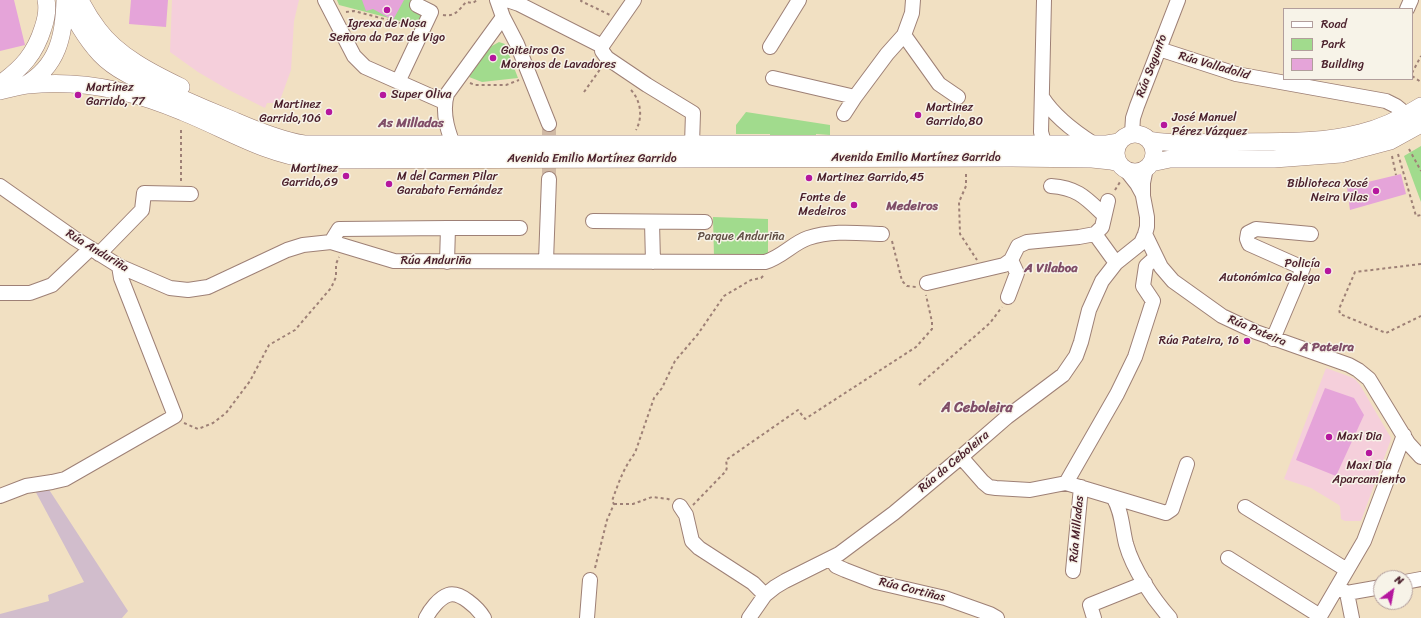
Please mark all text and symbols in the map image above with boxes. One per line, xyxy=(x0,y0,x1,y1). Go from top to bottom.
marker: Igrexa de Nosa Señora da Paz de Vigo xyxy=(382,5,392,15)
legend xyxy=(1283,8,1413,80)
text: Road xyxy=(1321,13,1347,35)
place label: Igrexa de Nosa Señora da Paz de Vigo xyxy=(329,17,445,45)
street label: Rúa Sagunto xyxy=(1133,33,1171,99)
text: Park xyxy=(1321,33,1346,55)
place label: Gaiteiros Os Morenos de Lavadores xyxy=(501,44,616,72)
street label: Rúa Valladolid xyxy=(1177,49,1251,83)
marker: Gaiteiros Os Morenos de Lavadores xyxy=(488,53,498,63)
text: Building xyxy=(1321,53,1364,75)
place label: Martínez Garrido, 77 xyxy=(86,81,145,109)
place label: Super Oliva xyxy=(391,88,452,102)
marker: Martínez Garrido, 77 xyxy=(73,90,83,100)
marker: Super Oliva xyxy=(378,90,388,100)
place label: Martinez Garrido,106 xyxy=(259,98,321,126)
place label: Martinez Garrido,80 xyxy=(926,101,983,129)
marker: Martinez Garrido,106 xyxy=(324,107,334,117)
marker: Martinez Garrido,80 xyxy=(913,110,923,120)
place label: José Manuel Pérez Vázquez xyxy=(1172,111,1248,139)
district label: As Milladas xyxy=(378,116,444,132)
marker: José Manuel Pérez Vázquez xyxy=(1159,120,1169,130)
street label: Avenida Emilio Martínez Garrido xyxy=(831,151,1001,165)
street label: Avenida Emilio Martínez Garrido xyxy=(507,152,677,166)
place label: Martinez Garrido,69 xyxy=(282,162,338,190)
place label: M del Carmen Pilar Garabato Fernández xyxy=(397,170,503,198)
marker: Martinez Garrido,69 xyxy=(341,171,351,181)
place label: Martinez Garrido,45 xyxy=(817,171,924,185)
marker: Martinez Garrido,45 xyxy=(804,173,814,183)
place label: Biblioteca Xosé Neira Vilas xyxy=(1287,177,1368,205)
marker: M del Carmen Pilar Garabato Fernández xyxy=(384,179,394,189)
marker: Biblioteca Xosé Neira Vilas xyxy=(1371,186,1381,196)
place label: Fonte de Medeiros xyxy=(798,191,846,219)
district label: Medeiros xyxy=(886,199,938,215)
marker: Fonte de Medeiros xyxy=(849,200,859,210)
street label: Rúa Anduriña xyxy=(63,227,131,275)
park label: Parque Anduriña xyxy=(697,230,785,244)
street label: Rúa Anduriña xyxy=(401,254,471,268)
place label: Policía Autonómica Galega xyxy=(1219,257,1320,285)
district label: A Vilaboa xyxy=(1024,261,1078,277)
marker: Policía Autonómica Galega xyxy=(1323,266,1333,276)
street label: Rúa Pateira xyxy=(1226,312,1288,350)
place label: Rúa Pateira, 16 xyxy=(1159,334,1239,348)
marker: Rúa Pateira, 16 xyxy=(1242,336,1252,346)
district label: A Pateira xyxy=(1300,340,1354,356)
district label: A Ceboleira xyxy=(942,400,1012,416)
street label: Rúa da Ceboleira xyxy=(916,428,992,496)
place label: Maxi Dia xyxy=(1337,430,1382,444)
marker: Maxi Dia xyxy=(1324,432,1334,442)
marker: Maxi Dia Aparcamiento xyxy=(1364,448,1374,458)
place label: Maxi Dia Aparcamiento xyxy=(1332,459,1406,487)
street label: Rúa Milladas xyxy=(1067,495,1087,563)
north arrow xyxy=(1373,570,1413,610)
text: N xyxy=(1391,570,1407,590)
street label: Rúa Cortiñas xyxy=(878,575,946,605)

